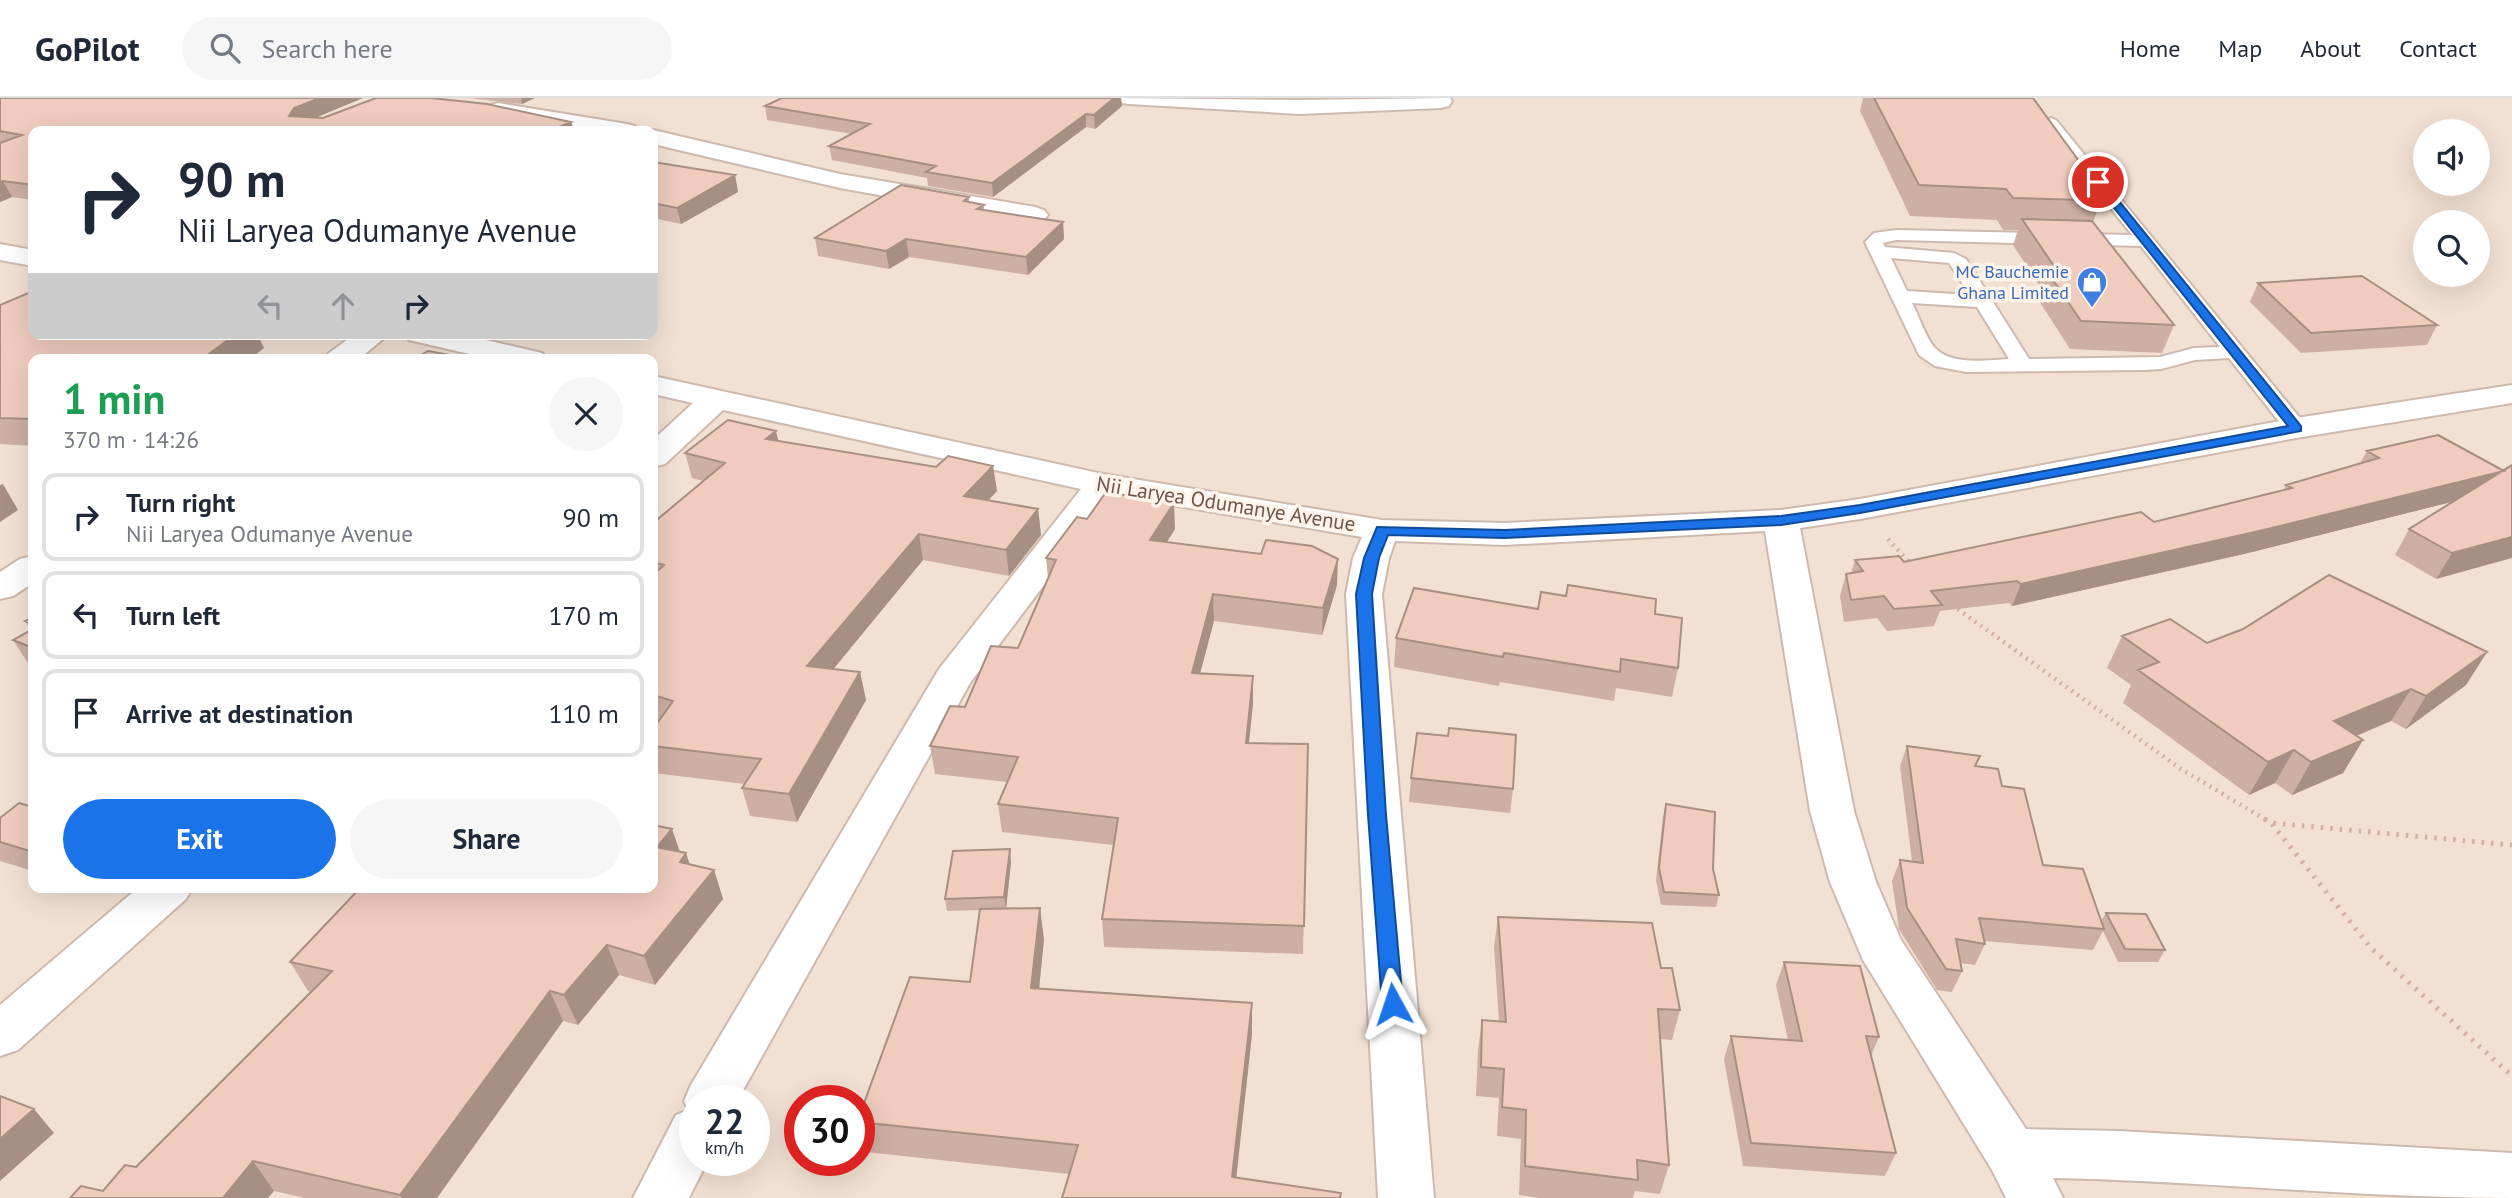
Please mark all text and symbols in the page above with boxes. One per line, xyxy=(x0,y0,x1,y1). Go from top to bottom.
search box xyxy=(182,17,672,80)
text: GoPilot xyxy=(35,27,140,70)
icon: search xyxy=(206,29,244,67)
text: Search here xyxy=(262,32,393,65)
text: Home xyxy=(2120,33,2180,64)
text: Map xyxy=(2218,33,2262,64)
text: About xyxy=(2300,33,2361,64)
text: Contact xyxy=(2399,33,2477,64)
map controls xyxy=(2413,119,2490,287)
button: sound xyxy=(2413,119,2490,196)
text: 90 m xyxy=(178,147,285,211)
pin xyxy=(2068,152,2128,212)
icon: right xyxy=(63,154,154,245)
icon: arrive xyxy=(2079,163,2117,201)
text: Nii Laryea Odumanye Avenue xyxy=(178,209,577,251)
button: search xyxy=(2413,210,2490,287)
place label: MC Bauchemie Ghana Limited xyxy=(1956,260,2069,304)
shop icon: MC Bauchemie Ghana Limited xyxy=(2075,265,2109,309)
icon: left xyxy=(251,287,289,325)
icon: ahead xyxy=(324,287,362,325)
icon: right xyxy=(397,287,435,325)
text: 1 min xyxy=(63,371,165,426)
button: close xyxy=(549,377,623,451)
text: 370 m · 14:26 xyxy=(63,425,199,454)
street label: Nii Laryea Odumanye Avenue xyxy=(1095,470,1358,537)
text: Turn right xyxy=(126,486,235,519)
icon: right xyxy=(67,498,105,536)
text: 90 m xyxy=(563,501,619,534)
text: Nii Laryea Odumanye Avenue xyxy=(126,519,413,548)
icon: left xyxy=(67,596,105,634)
text: Turn left xyxy=(126,599,220,632)
text: 170 m xyxy=(548,599,619,632)
icon: arrive xyxy=(67,694,105,732)
text: Arrive at destination xyxy=(126,697,353,730)
text: 110 m xyxy=(548,697,619,730)
button: Exit xyxy=(63,799,336,879)
button: Share xyxy=(350,799,623,879)
position arrow xyxy=(1356,967,1430,1041)
speed limit sign: 30 xyxy=(784,1085,875,1176)
text: 22 xyxy=(705,1098,744,1144)
text: km/h xyxy=(705,1136,744,1159)

